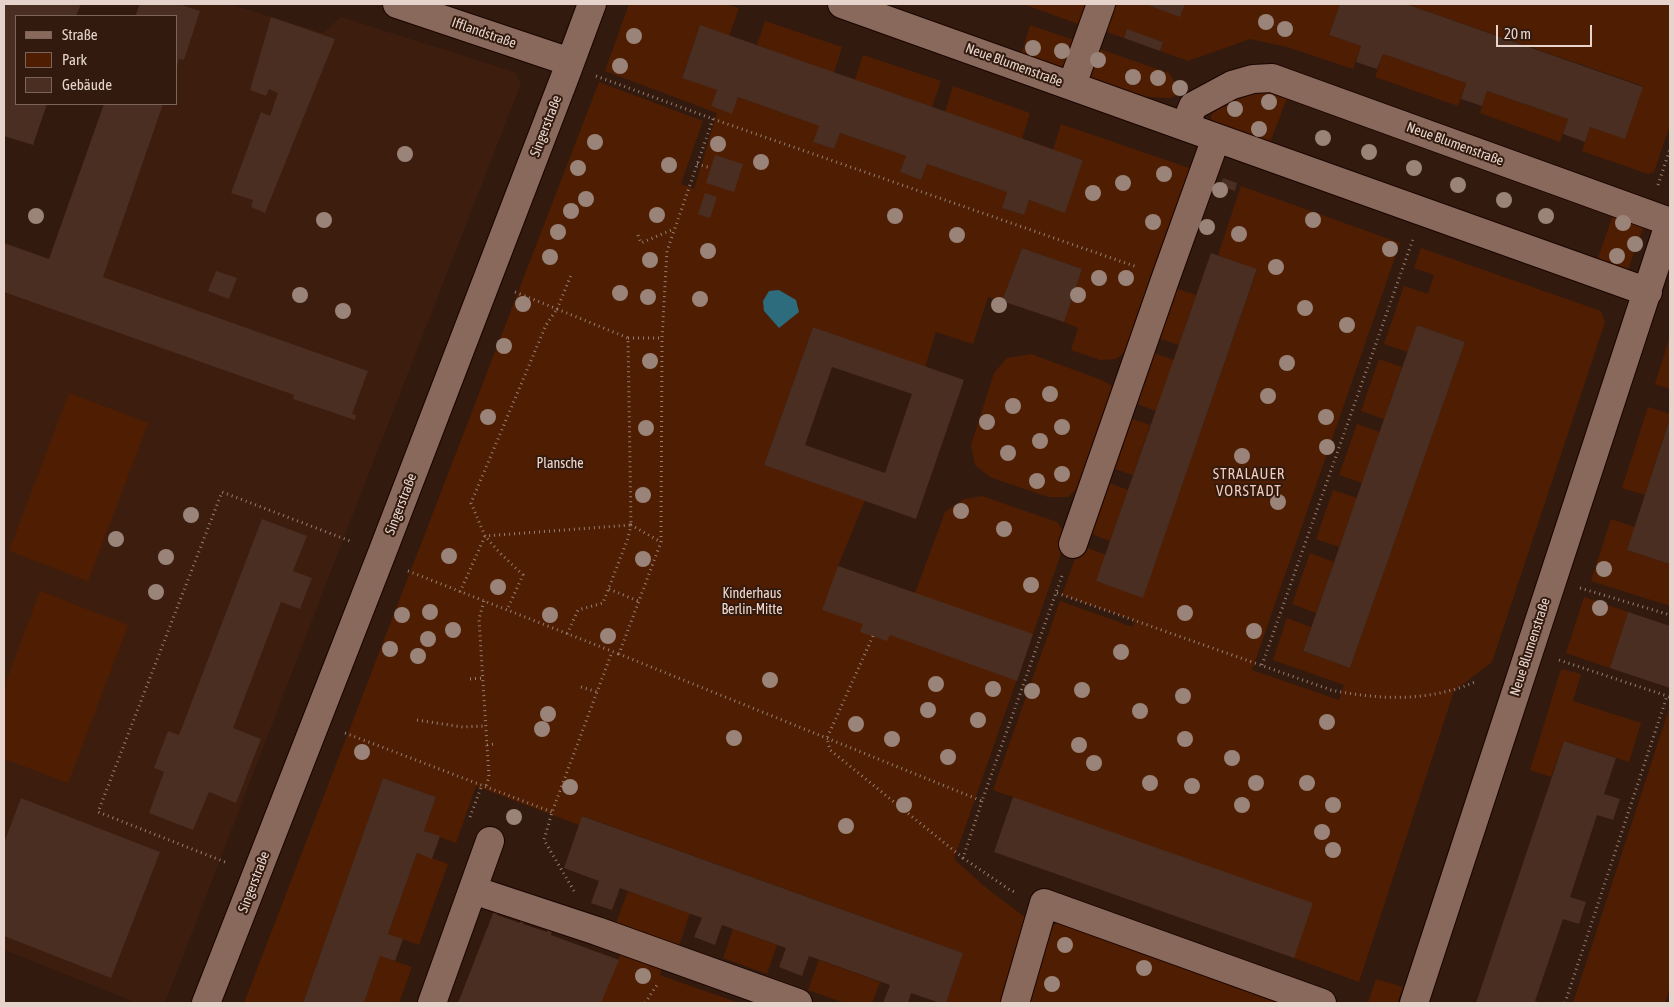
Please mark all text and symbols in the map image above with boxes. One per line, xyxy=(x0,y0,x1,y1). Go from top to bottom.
street label: Ifflandstraße xyxy=(450,14,518,52)
legend xyxy=(15,15,178,105)
scale bar xyxy=(1499,15,1595,47)
text: 20 m xyxy=(1504,25,1531,42)
text: Straße xyxy=(62,26,98,43)
street label: Neue Blumenstraße xyxy=(963,40,1065,90)
text: Park xyxy=(62,51,87,68)
text: Gebäude xyxy=(62,76,112,93)
street label: Singerstraße xyxy=(527,93,565,159)
street label: Neue Blumenstraße xyxy=(1404,119,1506,169)
park label: Plansche xyxy=(536,456,584,472)
district label: STRALAUER VORSTADT xyxy=(1212,465,1286,500)
street label: Singerstraße xyxy=(382,471,420,537)
park label: Kinderhaus Berlin-Mitte xyxy=(721,586,783,618)
street label: Neue Blumenstraße xyxy=(1506,596,1554,698)
street label: Singerstraße xyxy=(235,849,273,915)

